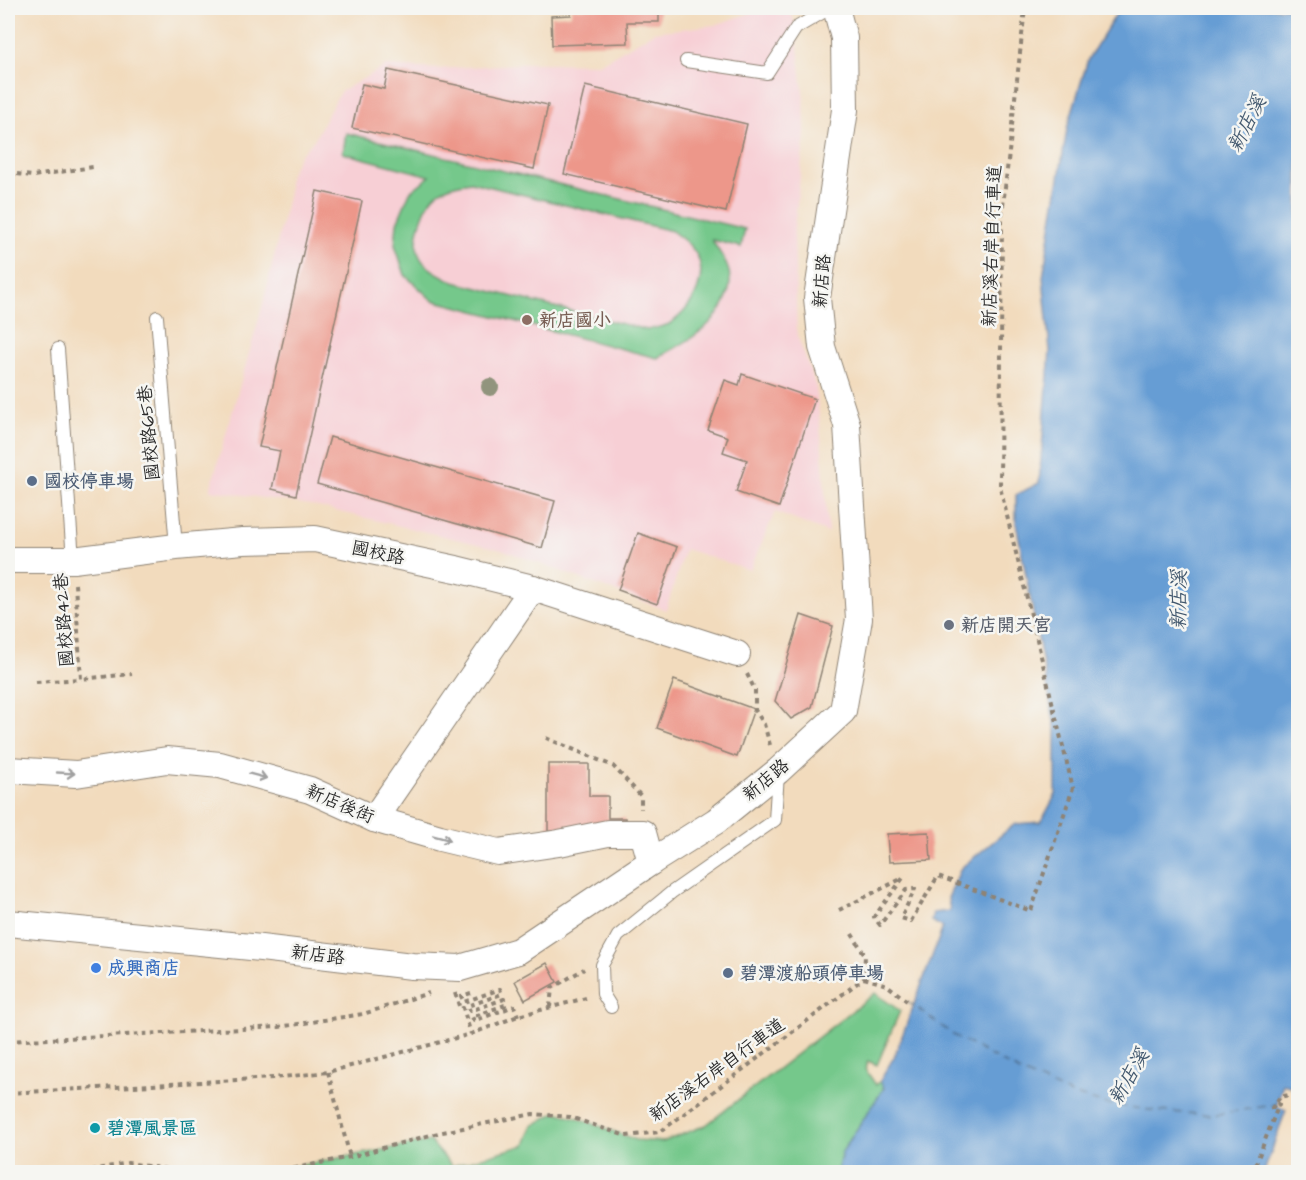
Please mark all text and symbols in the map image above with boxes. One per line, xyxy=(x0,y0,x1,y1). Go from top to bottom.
water label: 新店溪 xyxy=(1221,90,1274,157)
street label: 新店溪右岸自行車道 xyxy=(977,165,1007,327)
street label: 新店路 xyxy=(807,253,837,309)
place label: 新店國小 xyxy=(539,308,611,333)
marker: 新店國小 xyxy=(520,313,534,327)
street label: 國校路65巷 xyxy=(132,384,166,482)
place label: 國校停車場 xyxy=(44,469,134,494)
marker: 國校停車場 xyxy=(25,474,39,488)
street label: 國校路 xyxy=(349,535,407,571)
water label: 新店溪 xyxy=(1164,569,1194,630)
street label: 國校路42巷 xyxy=(48,572,80,668)
place label: 新店開天宮 xyxy=(961,613,1051,638)
marker: 新店開天宮 xyxy=(942,618,956,632)
street label: 新店路 xyxy=(737,753,795,807)
one-way arrow xyxy=(55,768,75,779)
one-way arrow xyxy=(248,770,267,782)
street label: 新店後街 xyxy=(302,778,378,830)
one-way arrow xyxy=(432,833,451,845)
street label: 新店路 xyxy=(290,939,346,971)
place label: 成興商店 xyxy=(108,956,180,981)
marker: 成興商店 xyxy=(89,961,103,975)
place label: 碧潭渡船頭停車場 xyxy=(740,961,884,986)
marker: 碧潭渡船頭停車場 xyxy=(721,966,735,980)
street label: 新店溪右岸自行車道 xyxy=(644,1012,790,1128)
water label: 新店溪 xyxy=(1102,1043,1157,1110)
place label: 碧潭風景區 xyxy=(107,1116,197,1141)
marker: 碧潭風景區 xyxy=(88,1121,102,1135)

